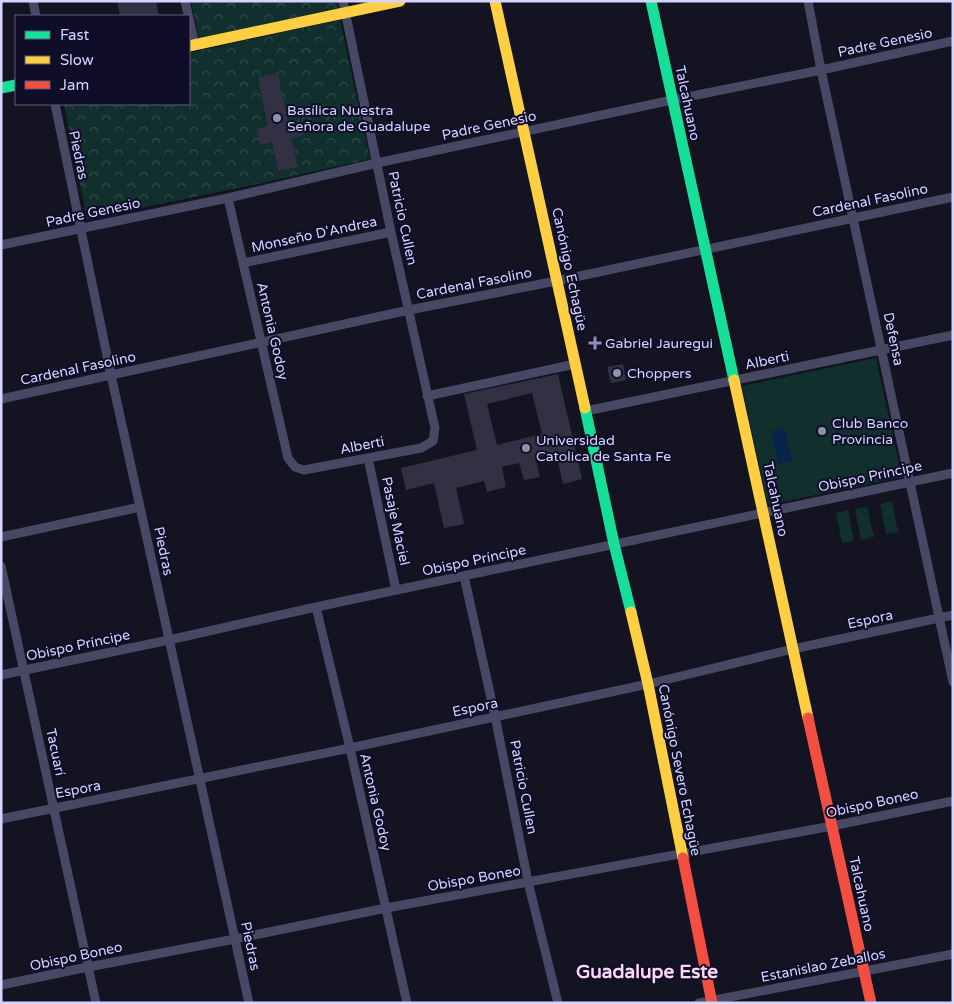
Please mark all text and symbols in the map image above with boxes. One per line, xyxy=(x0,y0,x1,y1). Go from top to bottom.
legend xyxy=(15,15,190,105)
street label: Padre Genesio xyxy=(836,24,934,61)
text: Fast xyxy=(60,26,90,44)
text: Slow xyxy=(60,51,94,69)
street label: Talcahuano xyxy=(671,64,704,142)
text: Jam xyxy=(60,76,89,94)
place label: Basílica Nuestra Señora de Guadalupe xyxy=(287,102,430,135)
street label: Padre Genesio xyxy=(440,107,538,144)
marker: Basílica Nuestra Señora de Guadalupe xyxy=(271,112,283,124)
street label: Piedras xyxy=(65,129,92,181)
street label: Patricio Cullen xyxy=(384,170,421,267)
street label: Cardenal Fasolino xyxy=(811,180,929,221)
street label: Padre Genesio xyxy=(44,194,142,231)
street label: Canónigo Echagüe xyxy=(548,206,591,332)
street label: Monseño D'Andrea xyxy=(250,213,378,256)
street label: Cardenal Fasolino xyxy=(415,264,533,303)
street label: Antonia Godoy xyxy=(253,281,292,382)
street label: Defensa xyxy=(880,311,907,367)
place label: Gabriel Jauregui xyxy=(605,335,713,352)
marker: Gabriel Jauregui xyxy=(589,337,601,349)
street label: Cardenal Fasolino xyxy=(19,348,137,389)
street label: Alberti xyxy=(743,348,791,373)
place label: Choppers xyxy=(627,365,692,382)
marker: Choppers xyxy=(611,367,623,379)
place label: Club Banco Provincia xyxy=(832,415,908,448)
marker: Club Banco Provincia xyxy=(816,425,828,437)
place label: Universidad Catolica de Santa Fe xyxy=(536,432,671,465)
street label: Alberti xyxy=(338,433,386,458)
marker: Universidad Catolica de Santa Fe xyxy=(520,442,532,454)
street label: Obispo Príncipe xyxy=(817,457,924,496)
street label: Talcahuano xyxy=(759,460,792,538)
street label: Pasaje Maciel xyxy=(378,475,413,567)
street label: Piedras xyxy=(150,525,177,577)
street label: Obispo Príncipe xyxy=(421,541,528,580)
street label: Espora xyxy=(846,606,894,633)
street label: Obispo Príncipe xyxy=(25,626,132,665)
street label: Canónigo Severo Echagüe xyxy=(655,683,705,857)
street label: Espora xyxy=(451,694,499,721)
street label: Tacuarí xyxy=(42,727,69,778)
street label: Patricio Cullen xyxy=(506,739,541,836)
street label: Antonia Godoy xyxy=(356,752,395,853)
street label: Espora xyxy=(54,777,102,802)
street label: Obispo Boneo xyxy=(824,785,920,822)
street label: Talcahuano xyxy=(845,855,878,933)
street label: Obispo Boneo xyxy=(426,862,522,895)
street label: Piedras xyxy=(237,920,264,972)
street label: Obispo Boneo xyxy=(28,938,124,975)
street label: Estanislao Zeballos xyxy=(759,945,887,986)
district label: Guadalupe Este xyxy=(576,961,718,984)

